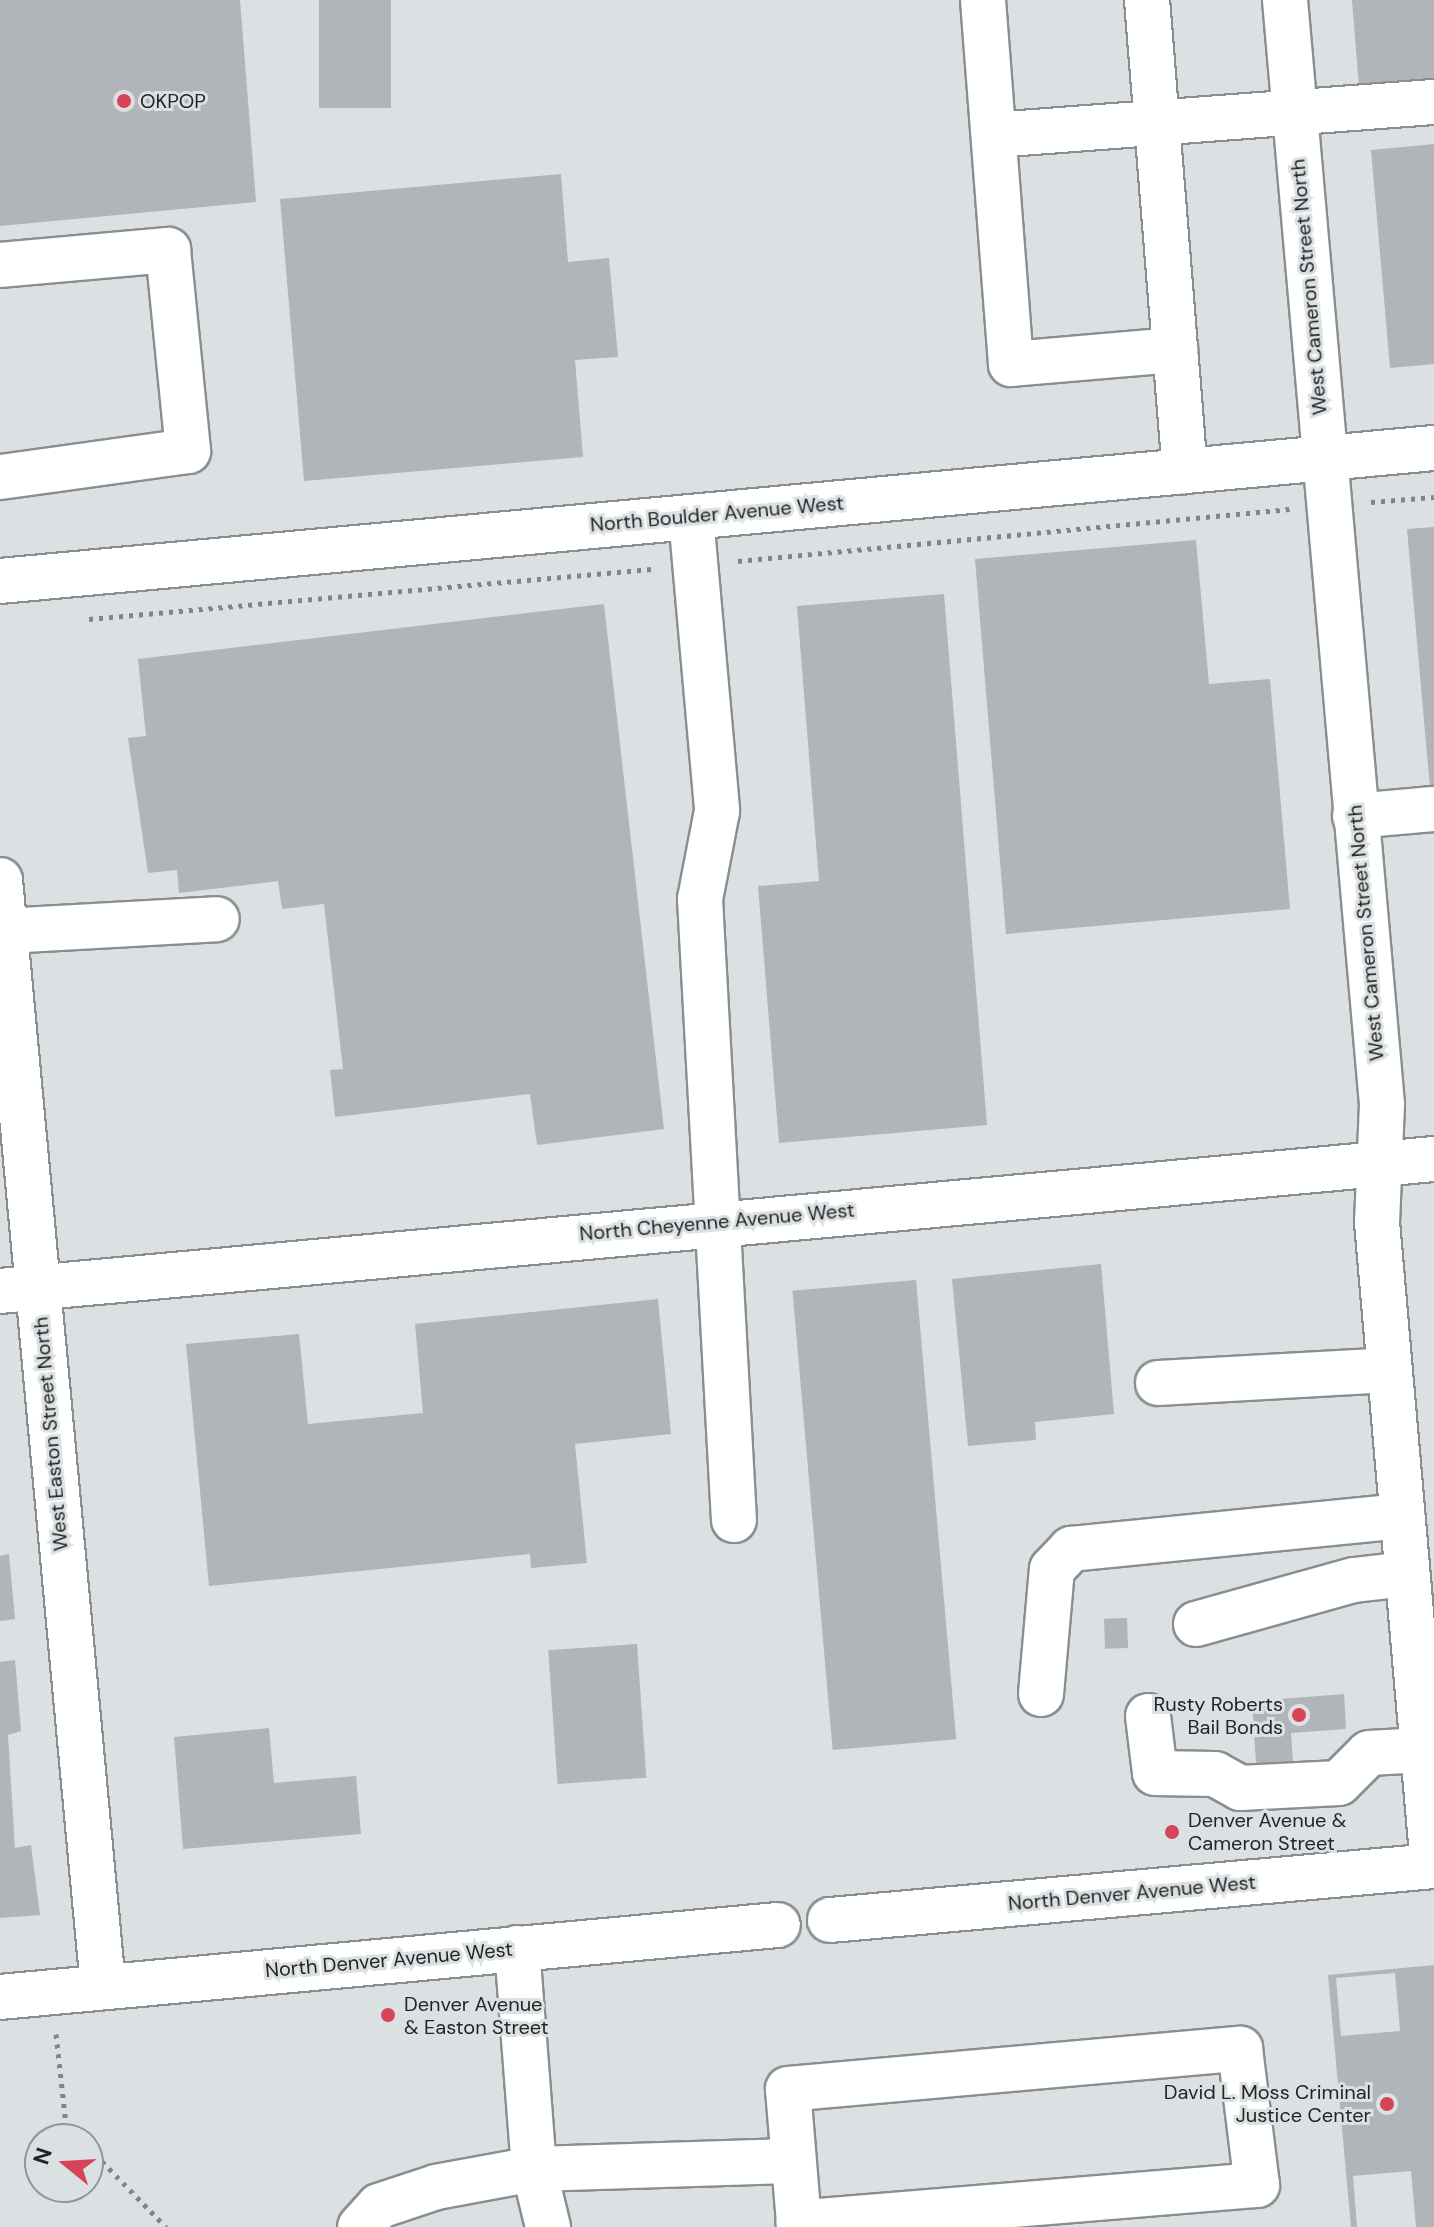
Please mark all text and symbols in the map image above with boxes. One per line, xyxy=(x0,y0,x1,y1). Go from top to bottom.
place label: OKPOP xyxy=(140,89,206,113)
marker: OKPOP xyxy=(115,92,133,110)
street label: West Cameron Street North xyxy=(1286,158,1332,416)
street label: North Boulder Avenue West xyxy=(589,491,845,537)
street label: West Cameron Street North xyxy=(1343,804,1389,1062)
street label: North Cheyenne Avenue West xyxy=(578,1198,856,1246)
street label: West Easton Street North xyxy=(29,1316,73,1552)
place label: Rusty Roberts Bail Bonds xyxy=(1153,1692,1283,1739)
marker: Rusty Roberts Bail Bonds xyxy=(1290,1706,1308,1724)
place label: Denver Avenue & Cameron Street xyxy=(1188,1808,1346,1855)
marker: Denver Avenue & Cameron Street xyxy=(1163,1823,1181,1841)
street label: North Denver Avenue West xyxy=(1007,1870,1257,1916)
street label: North Denver Avenue West xyxy=(264,1937,514,1983)
place label: Denver Avenue & Easton Street xyxy=(404,1992,549,2039)
marker: Denver Avenue & Easton Street xyxy=(379,2006,397,2024)
place label: David L. Moss Criminal Justice Center xyxy=(1164,2080,1371,2127)
marker: David L. Moss Criminal Justice Center xyxy=(1378,2095,1396,2113)
north arrow xyxy=(24,2123,104,2203)
text: N xyxy=(26,2144,59,2168)

